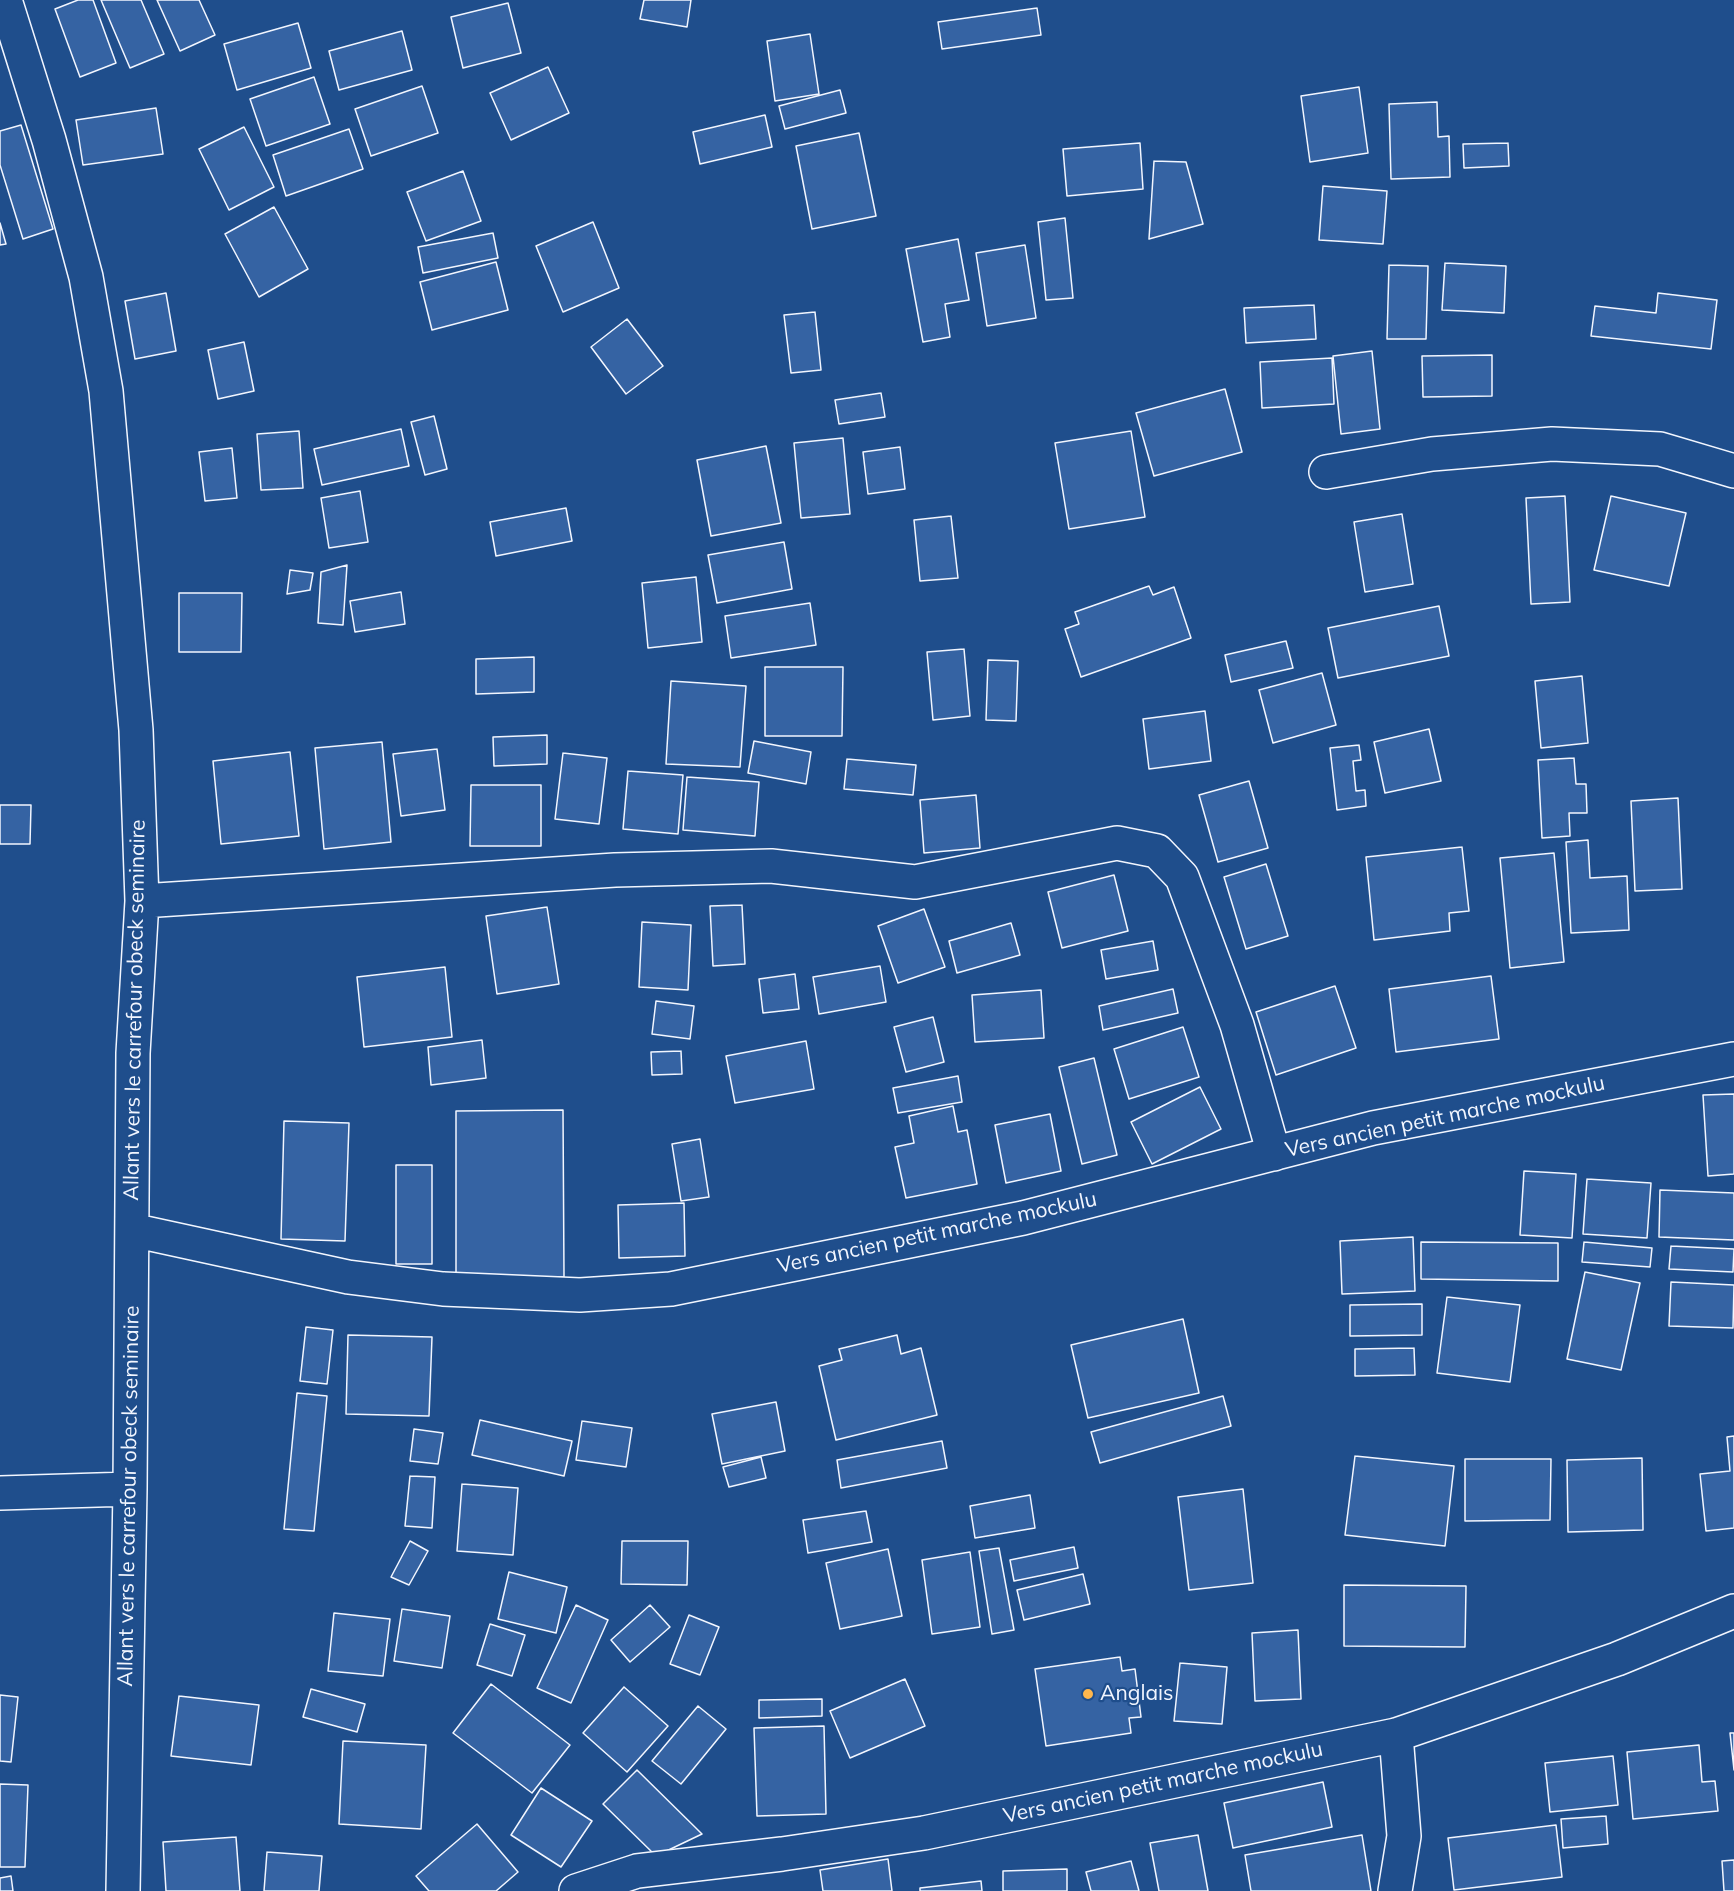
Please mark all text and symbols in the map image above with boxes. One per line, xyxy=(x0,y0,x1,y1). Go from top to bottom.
street label: Allant vers le carrefour obeck seminaire xyxy=(119,819,151,1201)
street label: Vers ancien petit marche mockulu xyxy=(1283,1071,1607,1163)
street label: Vers ancien petit marche mockulu xyxy=(775,1187,1099,1279)
street label: Allant vers le carrefour obeck seminaire xyxy=(113,1305,145,1687)
place label: Anglais xyxy=(1100,1681,1173,1707)
marker: Anglais xyxy=(1081,1687,1095,1701)
street label: Vers ancien petit marche mockulu xyxy=(1001,1737,1325,1829)

